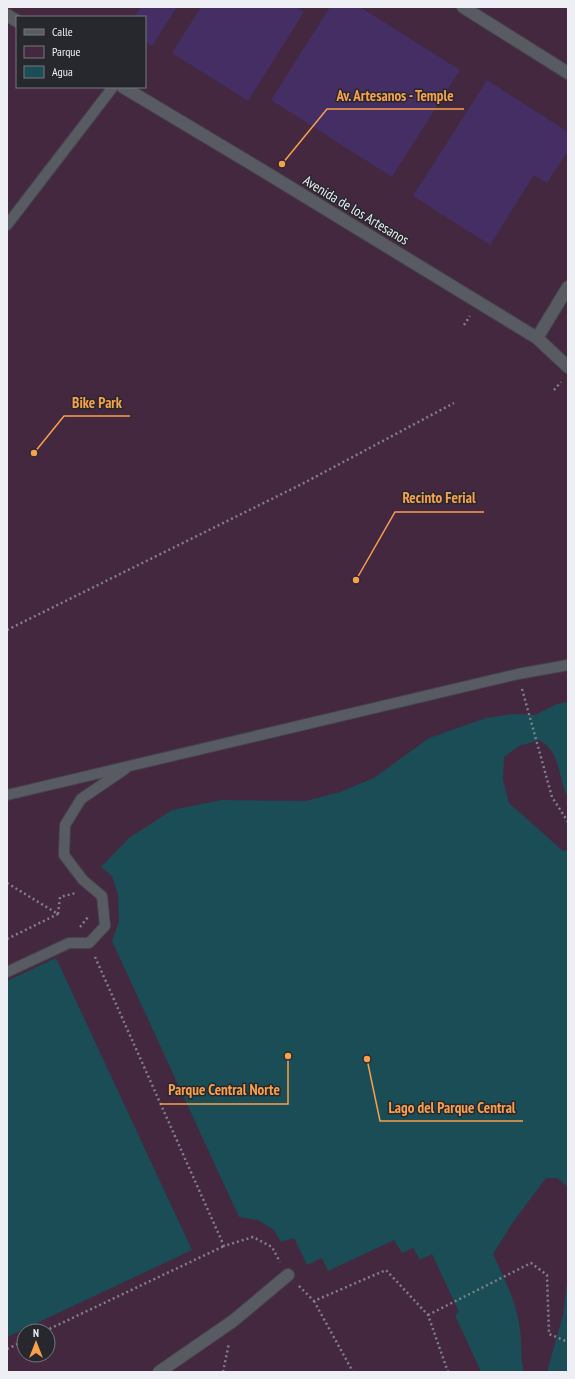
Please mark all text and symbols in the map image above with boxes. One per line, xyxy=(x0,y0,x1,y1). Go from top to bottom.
legend xyxy=(16,16,146,88)
text: Calle xyxy=(52,24,73,39)
text: Parque xyxy=(52,44,81,59)
text: Agua xyxy=(52,64,73,79)
callout: Av. Artesanos - Temple xyxy=(327,82,464,109)
text: Av. Artesanos - Temple xyxy=(335,86,454,105)
street label: Avenida de los Artesanos xyxy=(300,171,412,249)
callout: Bike Park xyxy=(64,389,130,416)
text: Bike Park xyxy=(72,393,123,412)
callout: Recinto Ferial xyxy=(395,485,484,512)
text: Recinto Ferial xyxy=(402,488,476,507)
callout: Parque Central Norte xyxy=(160,1077,288,1104)
text: Parque Central Norte xyxy=(168,1080,280,1099)
callout: Lago del Parque Central xyxy=(380,1094,523,1121)
text: Lago del Parque Central xyxy=(389,1098,516,1117)
north arrow xyxy=(16,1323,56,1363)
text: N xyxy=(33,1326,39,1340)

